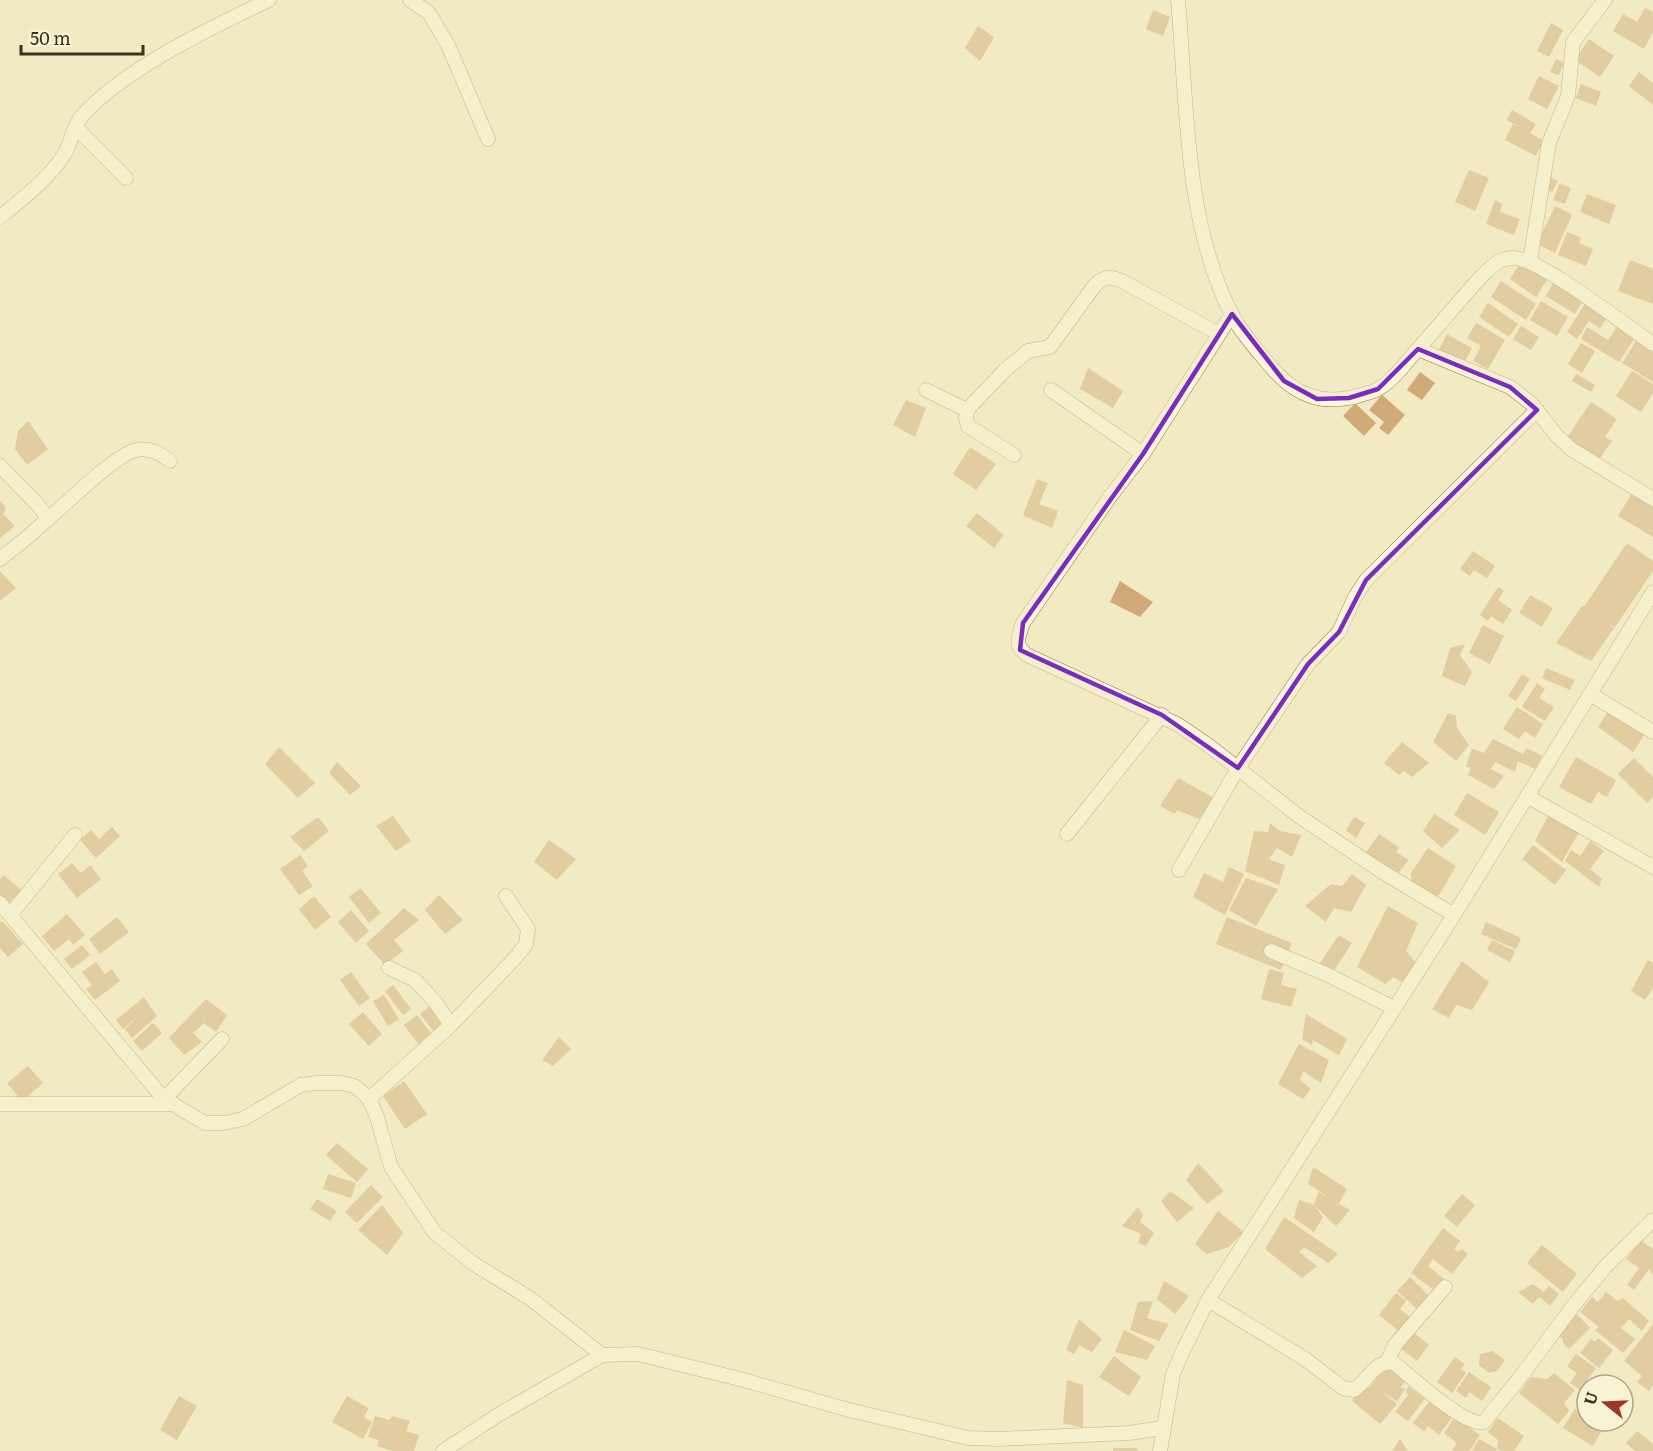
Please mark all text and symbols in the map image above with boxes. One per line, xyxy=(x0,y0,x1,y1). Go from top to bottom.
scale bar xyxy=(21,18,142,56)
text: 50 m xyxy=(30,24,71,51)
north arrow xyxy=(1575,1373,1635,1433)
text: U xyxy=(1576,1388,1603,1408)

